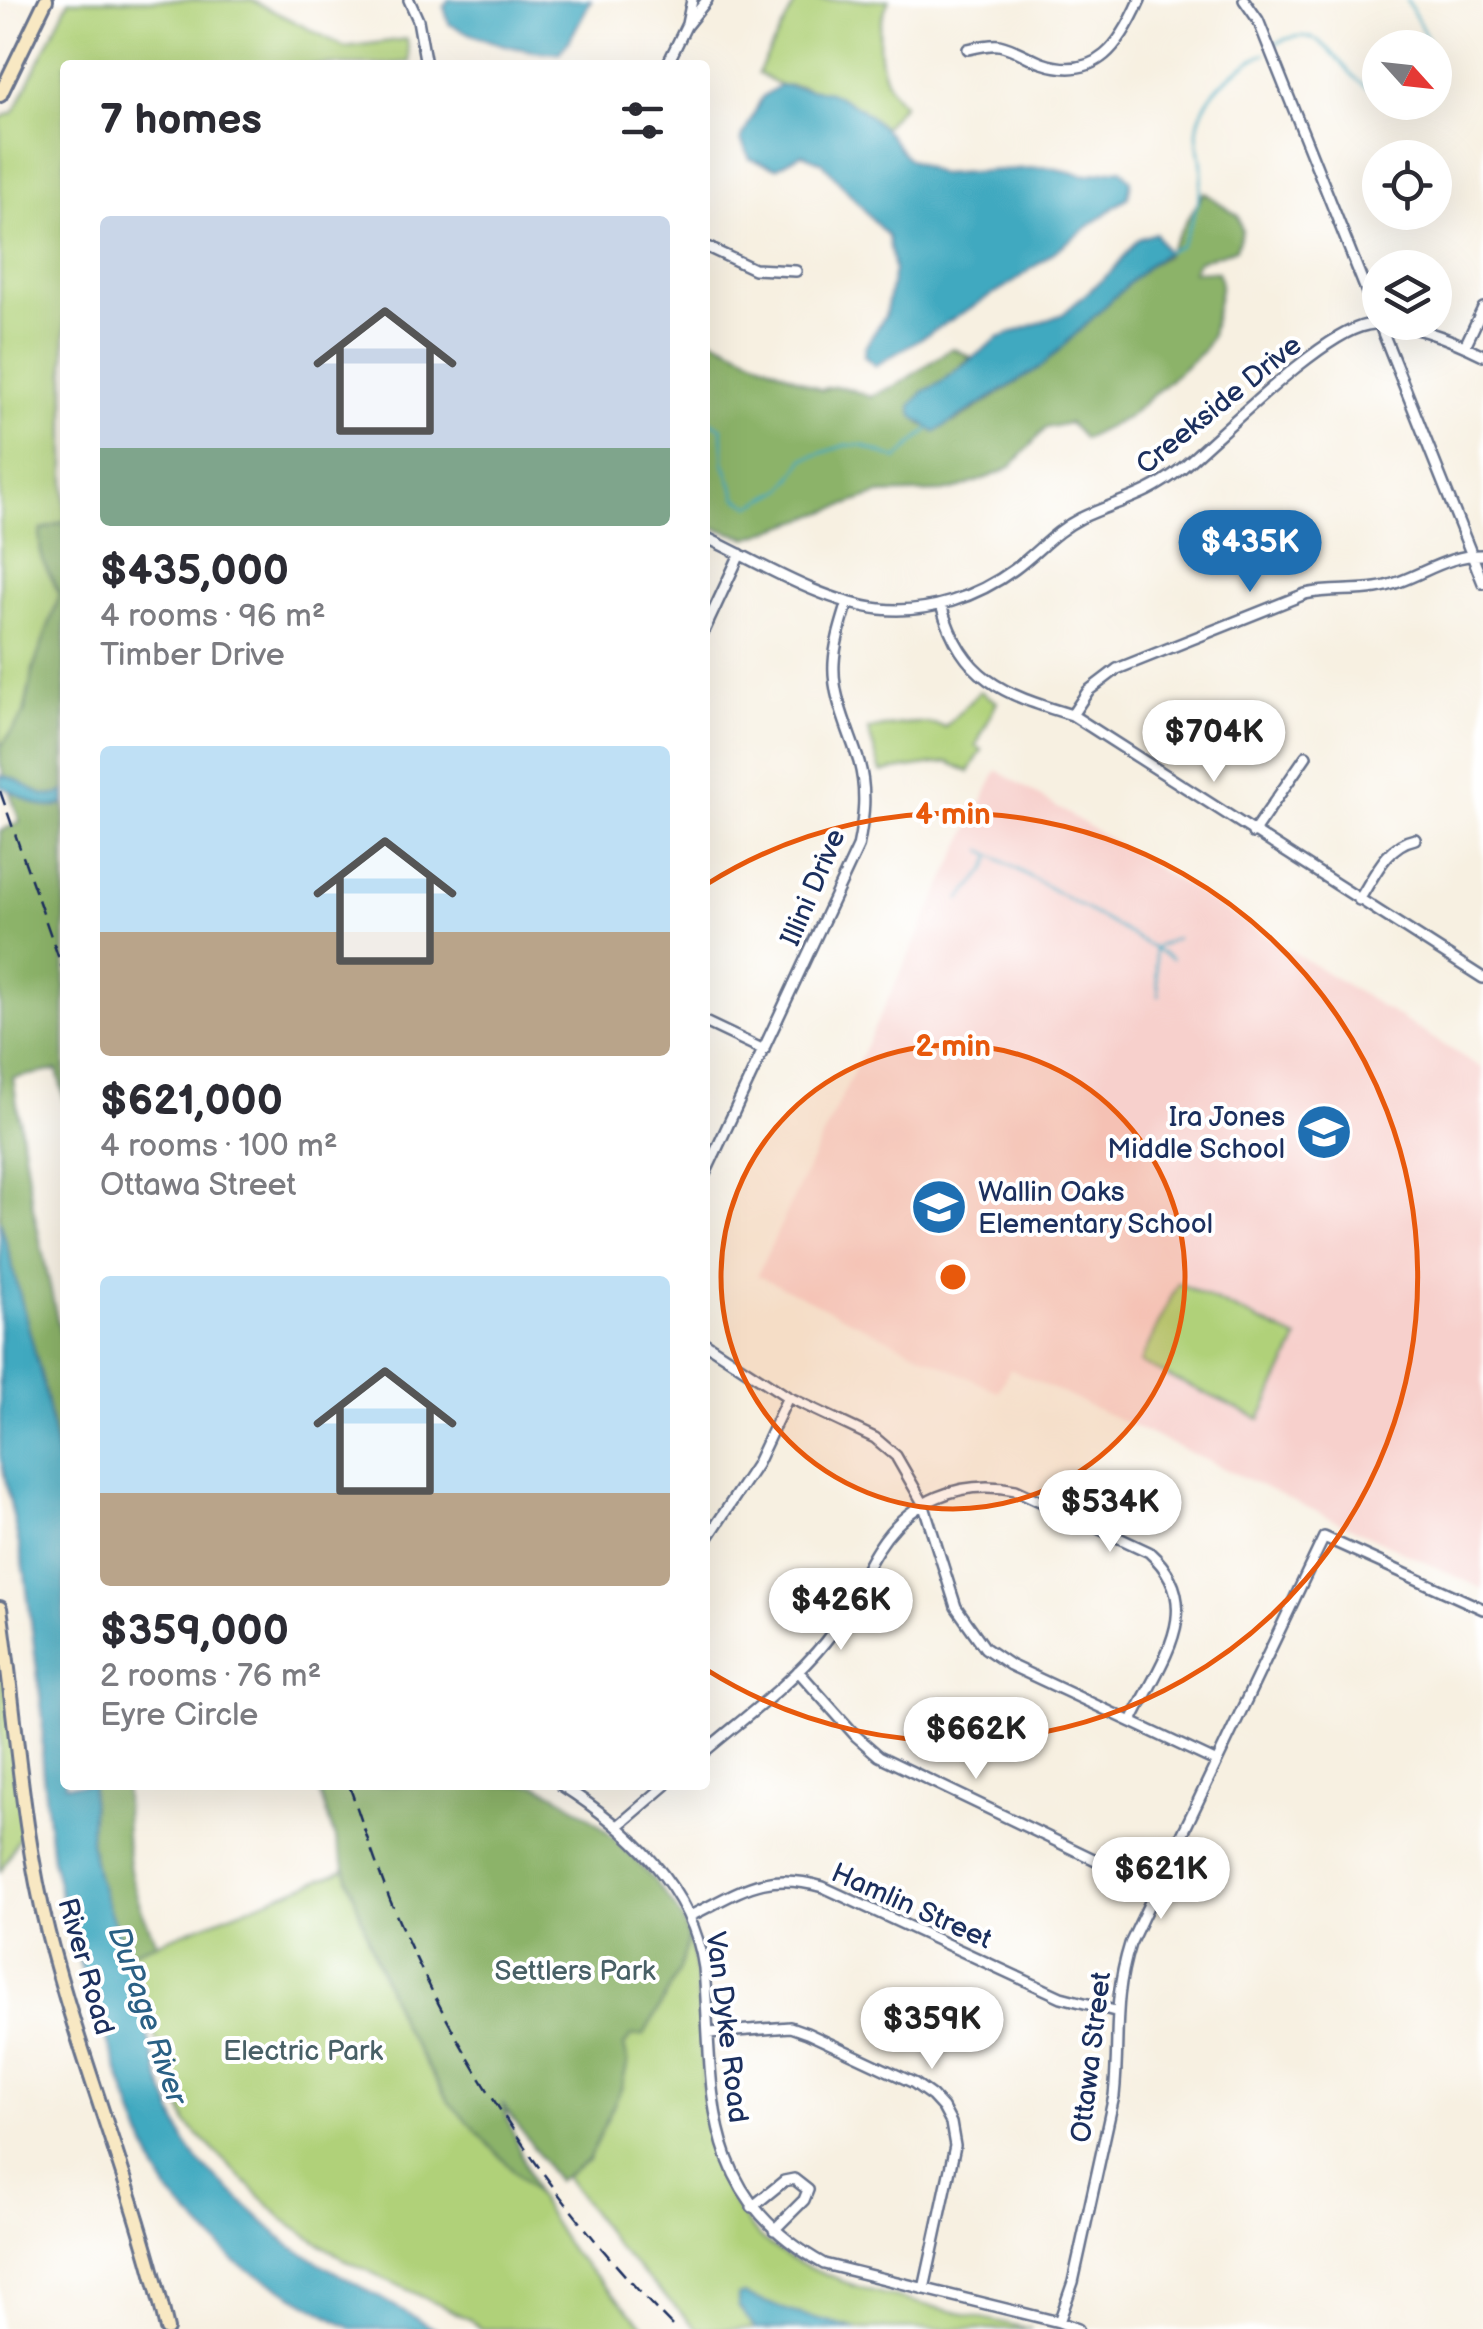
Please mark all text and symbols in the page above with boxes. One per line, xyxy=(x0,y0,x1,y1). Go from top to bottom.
north arrow xyxy=(1362,30,1452,120)
map controls xyxy=(1362,30,1452,340)
icon: filters xyxy=(615,93,670,148)
text: 7 homes xyxy=(100,95,262,146)
button: locate xyxy=(1362,140,1452,230)
button: layers xyxy=(1362,250,1452,340)
icon: home xyxy=(295,281,475,461)
street label: Creekside Drive xyxy=(1130,329,1308,482)
pin: $435K xyxy=(1180,510,1320,595)
text: $435K xyxy=(1201,523,1299,562)
text: $435,000 xyxy=(100,546,289,597)
text: 4 rooms · 96 m² xyxy=(100,597,326,636)
text: Timber Drive xyxy=(100,636,285,675)
pin: $704K xyxy=(1144,700,1284,785)
text: $704K xyxy=(1164,713,1264,752)
text: 4 min xyxy=(915,797,991,833)
icon: home xyxy=(295,811,475,991)
street label: Illini Drive xyxy=(774,824,853,951)
text: 2 min xyxy=(915,1029,991,1065)
text: $621,000 xyxy=(100,1076,283,1127)
place label: Ira Jones Middle School xyxy=(1107,1101,1285,1166)
school or university icon: Ira Jones Middle School xyxy=(1294,1102,1354,1162)
text: 4 rooms · 100 m² xyxy=(100,1127,338,1166)
text: Ottawa Street xyxy=(100,1166,296,1205)
place label: Wallin Oaks Elementary School xyxy=(978,1176,1213,1241)
school or university icon: Wallin Oaks Elementary School xyxy=(909,1177,969,1237)
centre of rings xyxy=(935,1259,971,1295)
icon: home xyxy=(295,1341,475,1521)
pin: $534K xyxy=(1040,1470,1180,1555)
text: $534K xyxy=(1061,1483,1159,1522)
pin: $426K xyxy=(771,1568,911,1653)
text: $426K xyxy=(791,1581,891,1620)
text: $359,000 xyxy=(100,1606,289,1657)
text: 2 rooms · 76 m² xyxy=(100,1657,321,1696)
text: Eyre Circle xyxy=(100,1696,258,1735)
pin: $662K xyxy=(906,1697,1046,1782)
text: $662K xyxy=(926,1710,1026,1749)
pin: $621K xyxy=(1091,1837,1231,1922)
text: $621K xyxy=(1114,1850,1208,1889)
street label: Hamlin Street xyxy=(826,1856,997,1957)
street label: River Road xyxy=(50,1894,121,2039)
water label: DuPage River xyxy=(100,1921,195,2111)
street label: Van Dyke Road xyxy=(698,1930,755,2125)
park label: Settlers Park xyxy=(494,1955,656,1988)
street label: Ottawa Street xyxy=(1065,1969,1118,2144)
pin: $359K xyxy=(862,1987,1002,2072)
text: $359K xyxy=(883,2000,981,2039)
park label: Electric Park xyxy=(223,2035,383,2068)

